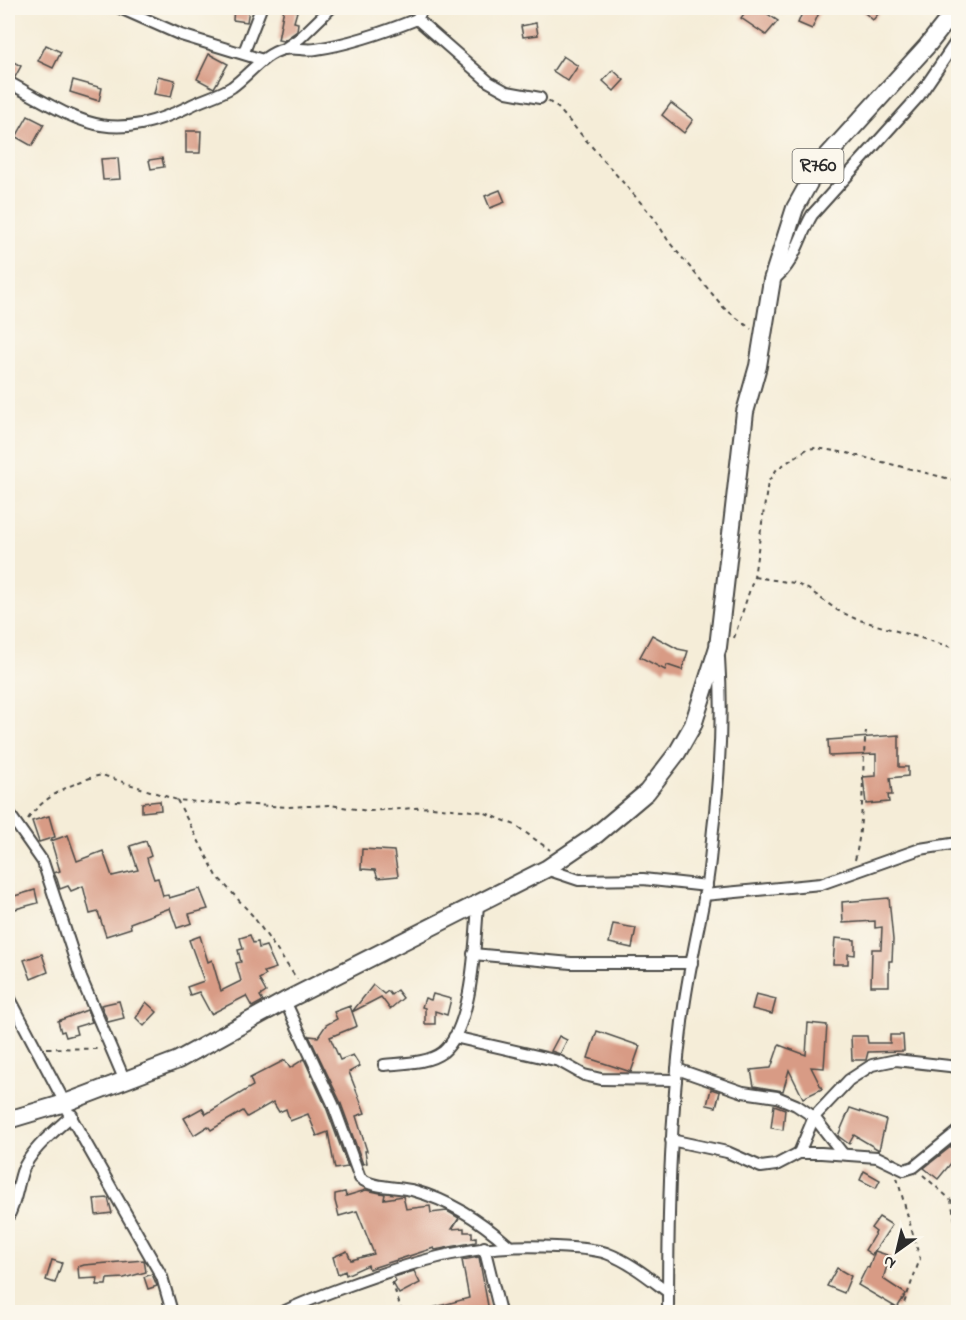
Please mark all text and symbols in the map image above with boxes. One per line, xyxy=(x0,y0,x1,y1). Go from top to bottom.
road number: R760 xyxy=(792,149,844,183)
north arrow xyxy=(867,1221,927,1281)
text: N xyxy=(878,1249,901,1275)

